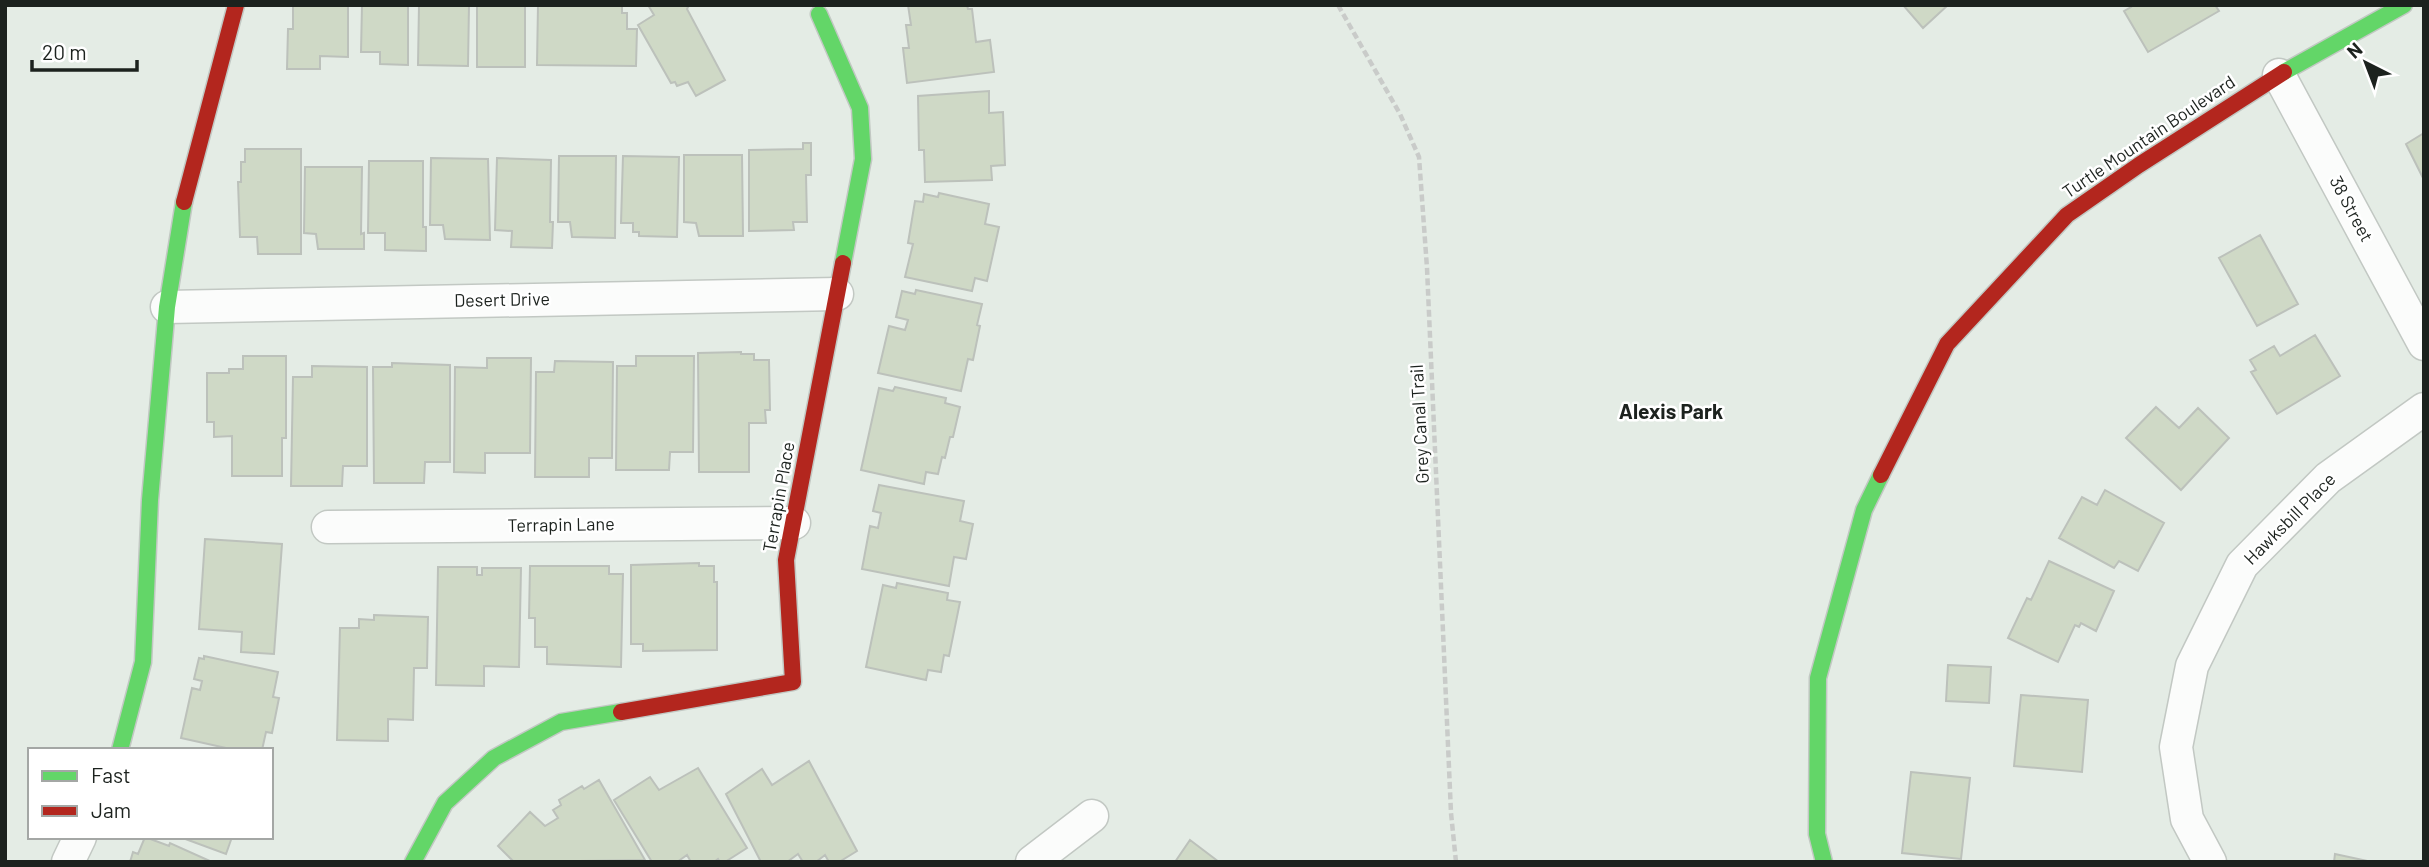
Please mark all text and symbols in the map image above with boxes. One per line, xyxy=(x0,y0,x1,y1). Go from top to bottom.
scale bar xyxy=(32,28,136,72)
north arrow xyxy=(2331,28,2401,98)
text: N xyxy=(2342,37,2367,63)
text: 20 m xyxy=(42,39,87,64)
street label: Turtle Mountain Boulevard xyxy=(2058,70,2239,202)
street label: 38 Street xyxy=(2325,172,2378,245)
street label: Desert Drive xyxy=(454,287,550,311)
street label: Grey Canal Trail xyxy=(1405,364,1433,484)
district label: Alexis Park xyxy=(1619,398,1723,423)
street label: Terrapin Place xyxy=(757,440,799,554)
street label: Hawksbill Place xyxy=(2239,468,2340,569)
street label: Terrapin Lane xyxy=(507,512,615,536)
legend xyxy=(28,748,273,839)
text: Fast xyxy=(91,762,131,787)
text: Jam xyxy=(91,797,131,822)

